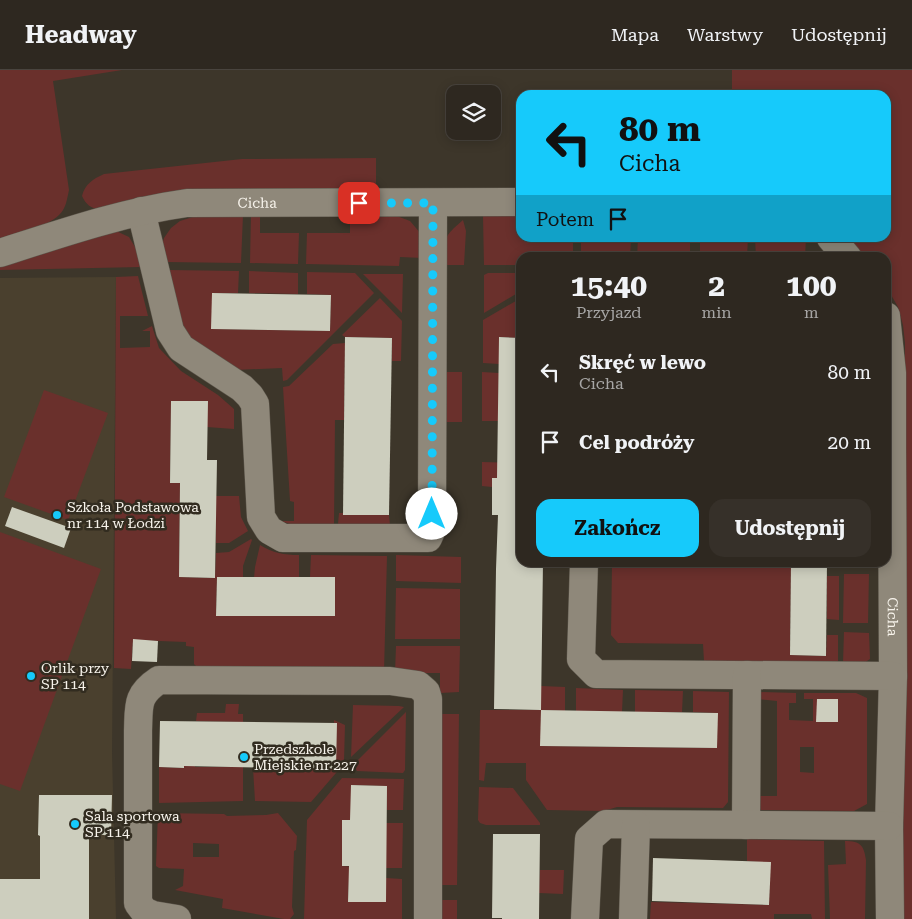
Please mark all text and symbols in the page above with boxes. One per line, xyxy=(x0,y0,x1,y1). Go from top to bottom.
text: Headway xyxy=(25,21,137,49)
text: Mapa xyxy=(611,24,659,45)
text: Warstwy xyxy=(687,24,763,45)
text: Udostępnij xyxy=(791,24,887,45)
map controls xyxy=(446,85,501,140)
button: layers xyxy=(446,85,501,140)
text: 80 m xyxy=(619,109,701,150)
icon: left xyxy=(536,110,601,175)
text: Cicha xyxy=(619,151,680,176)
pin xyxy=(338,182,380,224)
icon: arrive xyxy=(345,189,373,217)
street label: Cicha xyxy=(238,195,277,211)
icon: arrive xyxy=(604,205,632,233)
text: Potem xyxy=(536,208,594,231)
text: 15:40 xyxy=(570,268,647,303)
text: 2 xyxy=(708,268,725,303)
text: 100 xyxy=(786,268,836,303)
text: Przyjazd xyxy=(576,303,642,322)
text: min xyxy=(702,303,732,322)
text: m xyxy=(804,303,819,322)
text: Skręć w lewo xyxy=(579,351,706,374)
icon: left xyxy=(536,358,564,386)
text: 80 m xyxy=(828,361,871,384)
text: Cicha xyxy=(579,374,624,393)
icon: arrive xyxy=(536,428,564,456)
text: Cel podróży xyxy=(579,431,694,454)
text: 20 m xyxy=(828,431,871,454)
position arrow xyxy=(405,487,457,539)
place label: Szkoła Podstawowa nr 114 w Łodzi xyxy=(67,499,199,531)
button: Zakończ xyxy=(536,499,699,557)
button: Udostępnij xyxy=(709,499,871,557)
marker: Szkoła Podstawowa nr 114 w Łodzi xyxy=(51,509,63,521)
street label: Cicha xyxy=(885,597,901,637)
place label: Orlik przy SP 114 xyxy=(41,660,110,692)
marker: Orlik przy SP 114 xyxy=(25,670,37,682)
place label: Przedszkole Miejskie nr 227 xyxy=(254,741,357,773)
marker: Przedszkole Miejskie nr 227 xyxy=(238,751,250,763)
place label: Sala sportowa SP 114 xyxy=(85,808,180,840)
marker: Sala sportowa SP 114 xyxy=(69,818,81,830)

